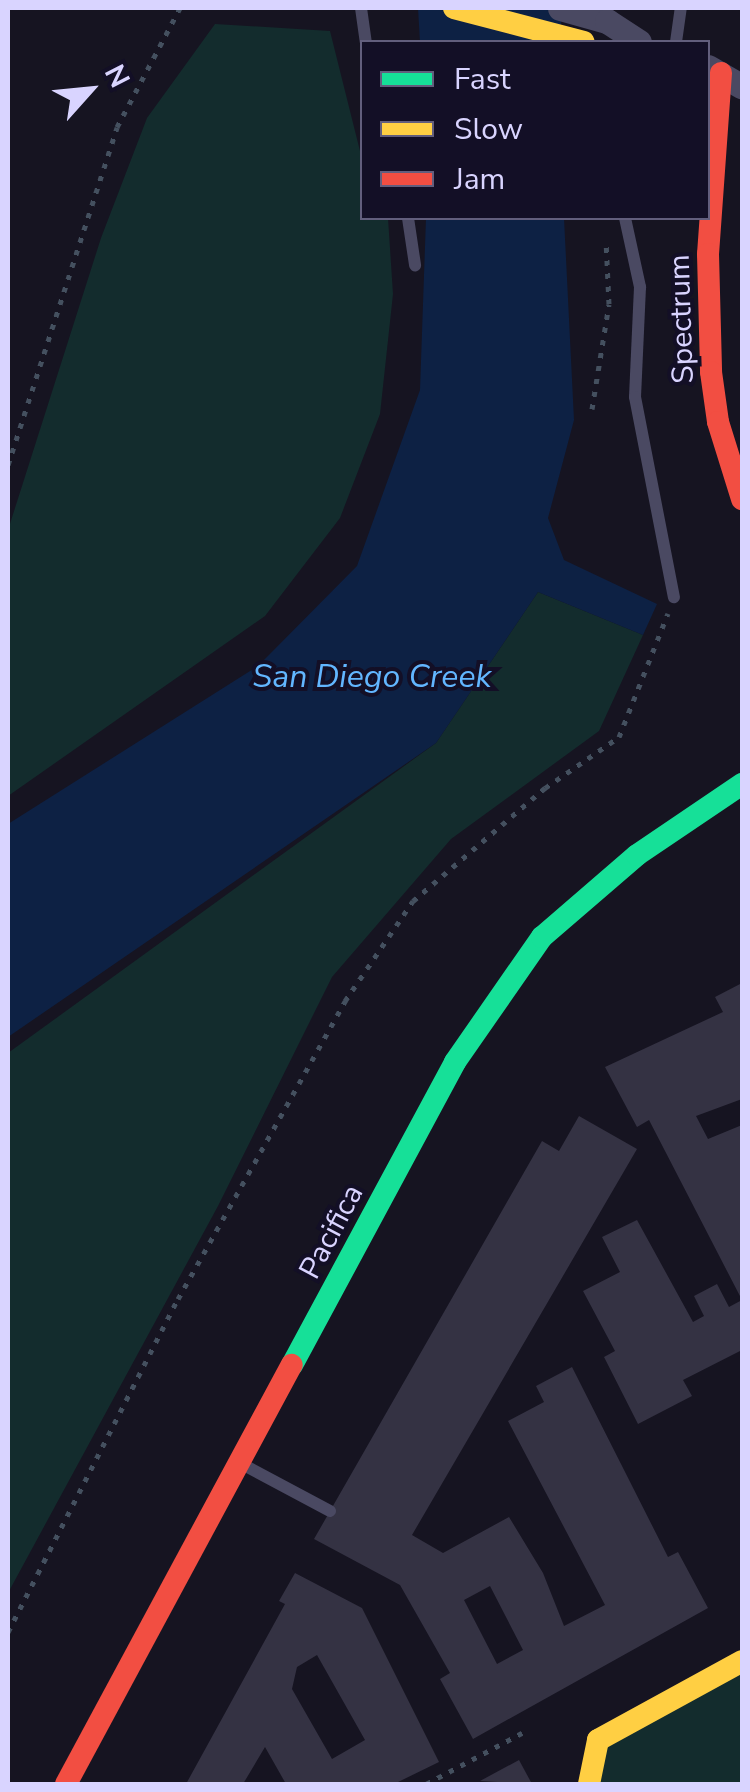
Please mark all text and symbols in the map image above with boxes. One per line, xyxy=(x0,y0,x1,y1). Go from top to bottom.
north arrow xyxy=(40,40,140,140)
legend xyxy=(360,40,710,220)
text: N xyxy=(95,58,138,94)
text: Fast xyxy=(454,59,511,100)
text: Slow xyxy=(454,109,523,150)
text: Jam xyxy=(454,159,505,200)
street label: Spectrum xyxy=(662,254,702,384)
water label: San Diego Creek xyxy=(253,658,491,696)
street label: Pacifica xyxy=(292,1179,372,1285)

